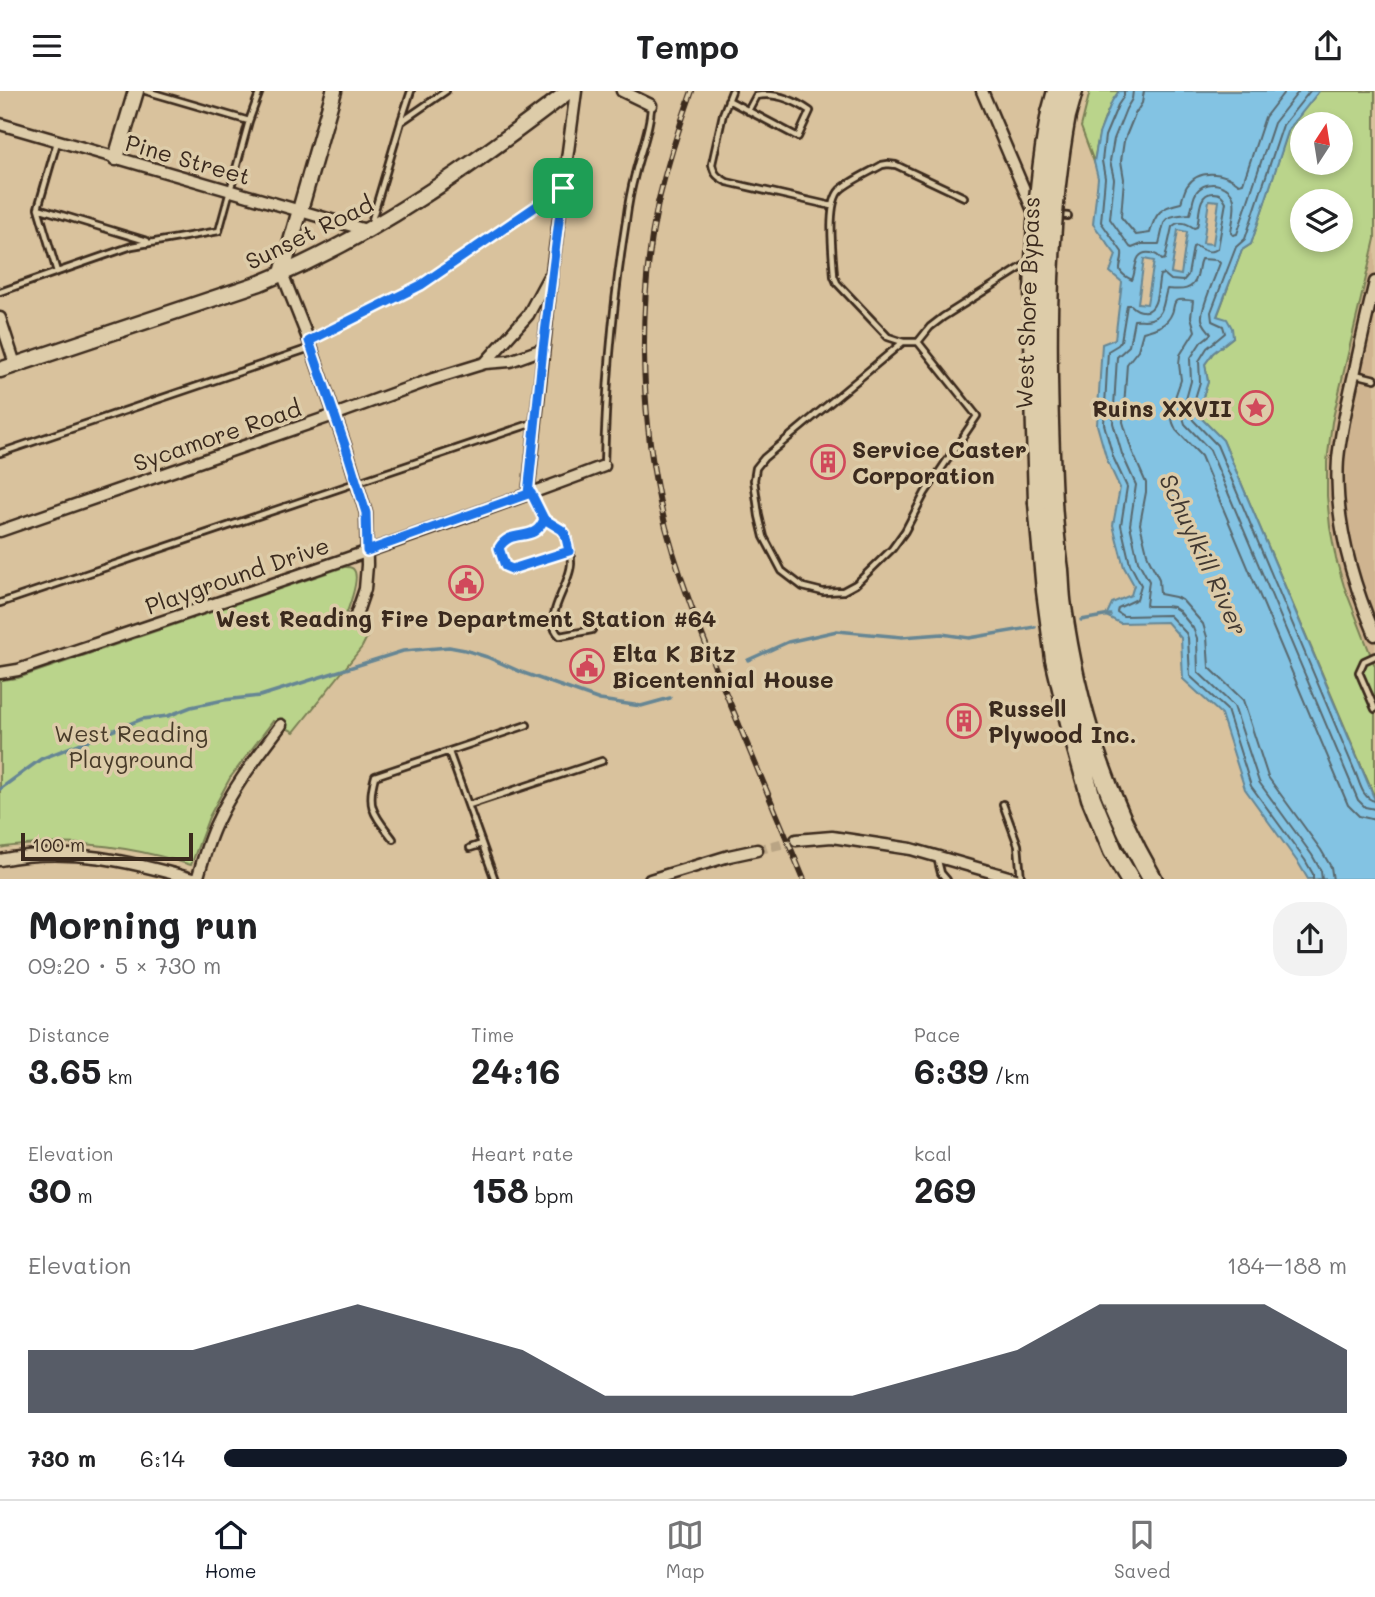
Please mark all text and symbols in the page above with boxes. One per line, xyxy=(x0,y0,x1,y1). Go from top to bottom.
text: Tempo xyxy=(636,25,739,67)
icon: menu xyxy=(28,27,66,65)
icon: share xyxy=(1309,27,1347,65)
north arrow xyxy=(1290,112,1353,175)
map controls xyxy=(1290,112,1353,252)
street label: Pine Street xyxy=(122,127,254,191)
pin xyxy=(533,158,593,218)
icon: arrive xyxy=(544,169,582,207)
street label: Sunset Road xyxy=(240,188,378,276)
button: layers xyxy=(1290,189,1353,252)
street label: West Shore Bypass xyxy=(1008,196,1046,410)
place icon: Ruins XXVII xyxy=(1237,389,1275,427)
street label: Sycamore Road xyxy=(129,392,305,478)
place label: Ruins XXVII xyxy=(1092,393,1232,423)
place label: Service Caster Corporation xyxy=(852,434,1027,490)
building icon: Service Caster Corporation xyxy=(809,443,847,481)
water label: Schuylkill River xyxy=(1153,468,1255,640)
street label: Playground Drive xyxy=(141,529,333,621)
public building icon: West Reading Fire Department Station #64 xyxy=(447,564,485,602)
place label: West Reading Fire Department Station #64 xyxy=(216,603,716,633)
place label: Elta K Bitz Bicentennial House xyxy=(612,638,834,694)
public building icon: Elta K Bitz Bicentennial House xyxy=(568,647,606,685)
place label: Russell Plywood Inc. xyxy=(988,693,1137,749)
building icon: Russell Plywood Inc. xyxy=(945,702,983,740)
park label: West Reading Playground xyxy=(54,718,208,774)
scale bar xyxy=(21,831,192,862)
text: 100 m xyxy=(32,832,85,857)
text: Morning run xyxy=(28,899,258,949)
button: share xyxy=(1273,902,1347,976)
text: 09:20 · 5 × 730 m xyxy=(28,950,221,980)
text: Distance xyxy=(28,1022,110,1047)
text: Time xyxy=(471,1022,514,1047)
text: Pace xyxy=(914,1022,960,1047)
text: 3.65 xyxy=(28,1047,101,1093)
text: 24:16 xyxy=(471,1047,561,1093)
text: 6:39 xyxy=(914,1047,988,1093)
text: km xyxy=(101,1064,133,1089)
text: /km xyxy=(988,1064,1030,1089)
text: Elevation xyxy=(28,1141,113,1166)
text: Heart rate xyxy=(471,1141,574,1166)
text: kcal xyxy=(914,1141,952,1166)
text: 30 xyxy=(28,1166,72,1212)
text: 158 xyxy=(471,1166,529,1212)
text: 269 xyxy=(914,1166,976,1212)
text: m xyxy=(72,1183,93,1208)
text: bpm xyxy=(529,1183,574,1208)
text: Elevation xyxy=(28,1250,131,1280)
text: 184–188 m xyxy=(1227,1250,1347,1280)
text: 730 m xyxy=(28,1443,96,1473)
text: 6:14 xyxy=(140,1443,185,1473)
tab: Home xyxy=(205,1516,256,1583)
tab: Map xyxy=(666,1516,705,1583)
tab: Saved xyxy=(1114,1516,1170,1583)

